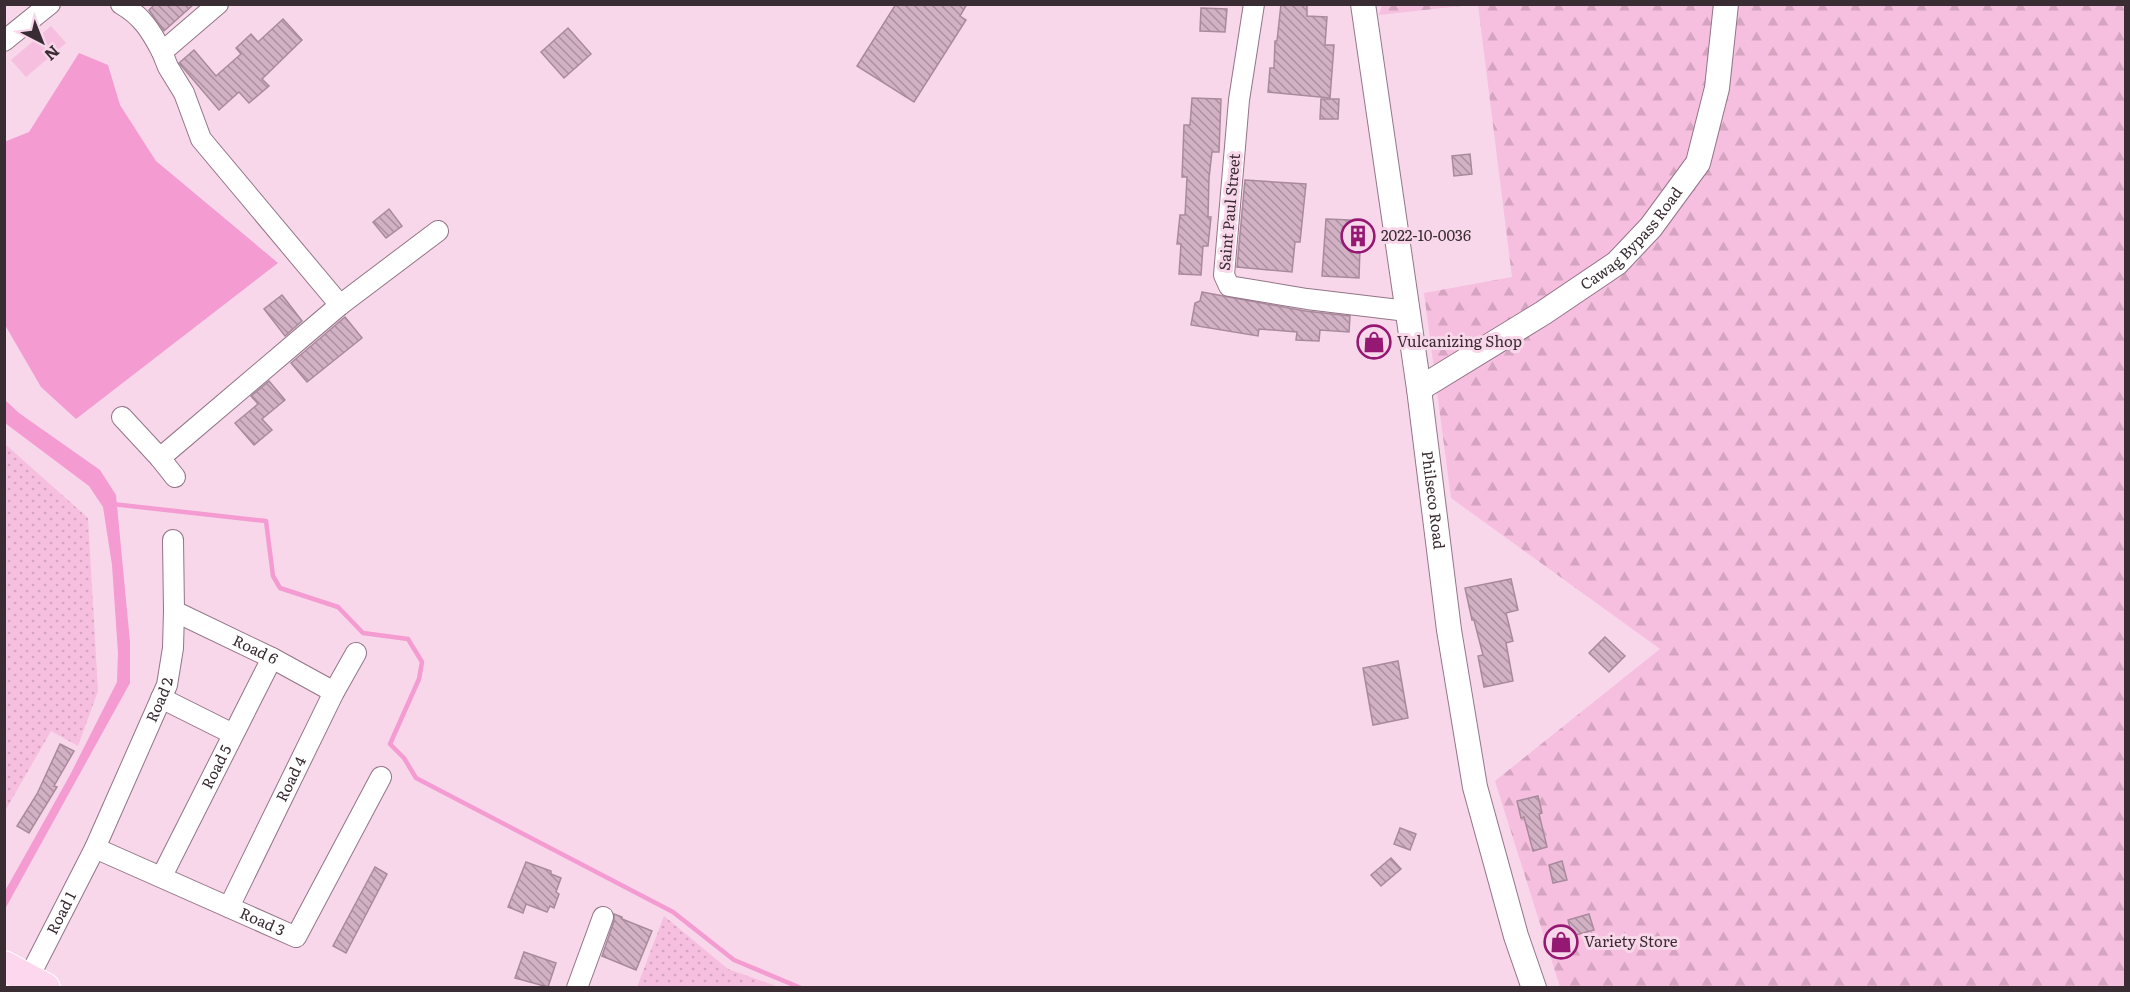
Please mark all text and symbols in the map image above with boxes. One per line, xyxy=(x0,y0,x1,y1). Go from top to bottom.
north arrow xyxy=(12,12,72,72)
text: N xyxy=(40,40,66,67)
street label: Saint Paul Street xyxy=(1212,152,1245,271)
street label: Cawag Bypass Road xyxy=(1575,181,1687,295)
building icon: 2022-10-0036 xyxy=(1340,218,1376,254)
place label: 2022-10-0036 xyxy=(1381,223,1471,246)
shop icon: Vulcanizing Shop xyxy=(1356,324,1392,360)
place label: Vulcanizing Shop xyxy=(1397,329,1522,352)
street label: Philseco Road xyxy=(1417,449,1452,551)
street label: Road 6 xyxy=(229,628,283,669)
street label: Road 2 xyxy=(139,675,178,725)
street label: Road 5 xyxy=(195,740,237,793)
street label: Road 4 xyxy=(269,752,311,805)
street label: Road 1 xyxy=(40,887,81,938)
street label: Road 3 xyxy=(237,901,289,941)
shop icon: Variety Store xyxy=(1543,924,1579,960)
place label: Variety Store xyxy=(1584,929,1678,952)

